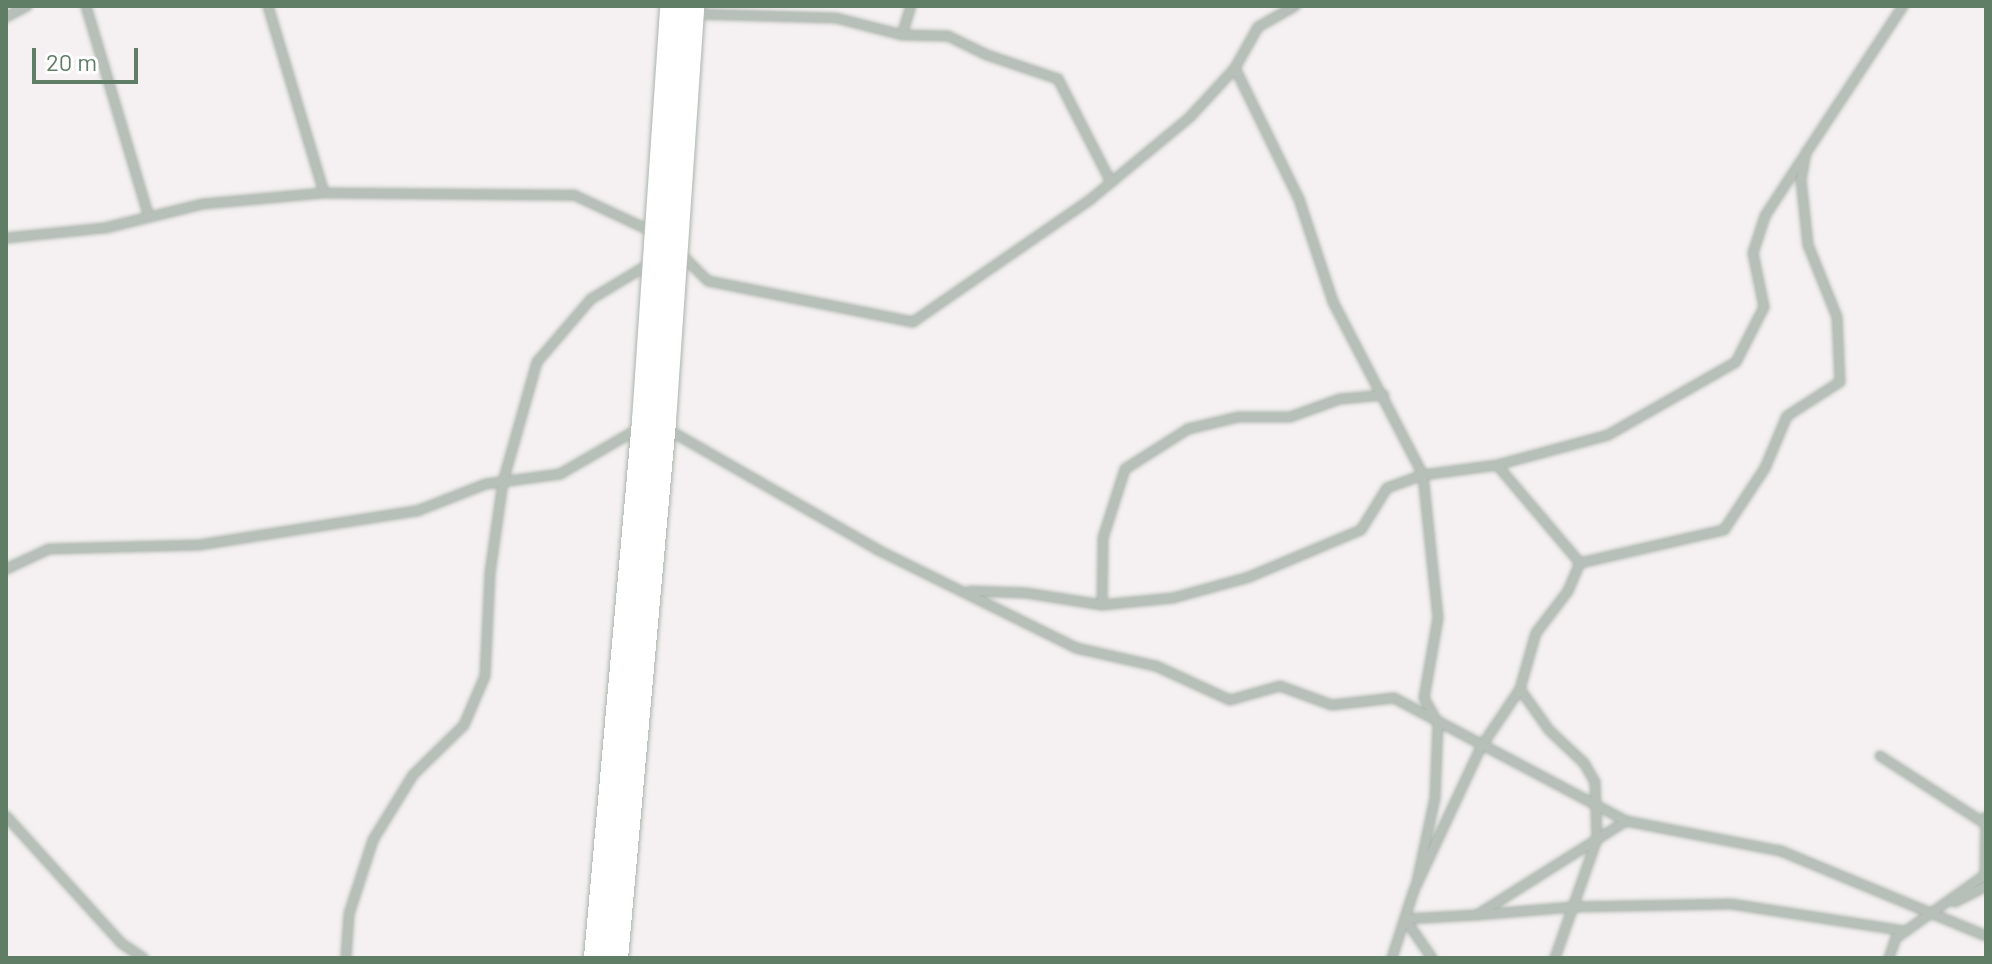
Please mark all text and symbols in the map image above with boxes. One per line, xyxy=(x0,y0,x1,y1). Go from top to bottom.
scale bar xyxy=(36,32,142,82)
text: 20 m xyxy=(46,47,97,76)

